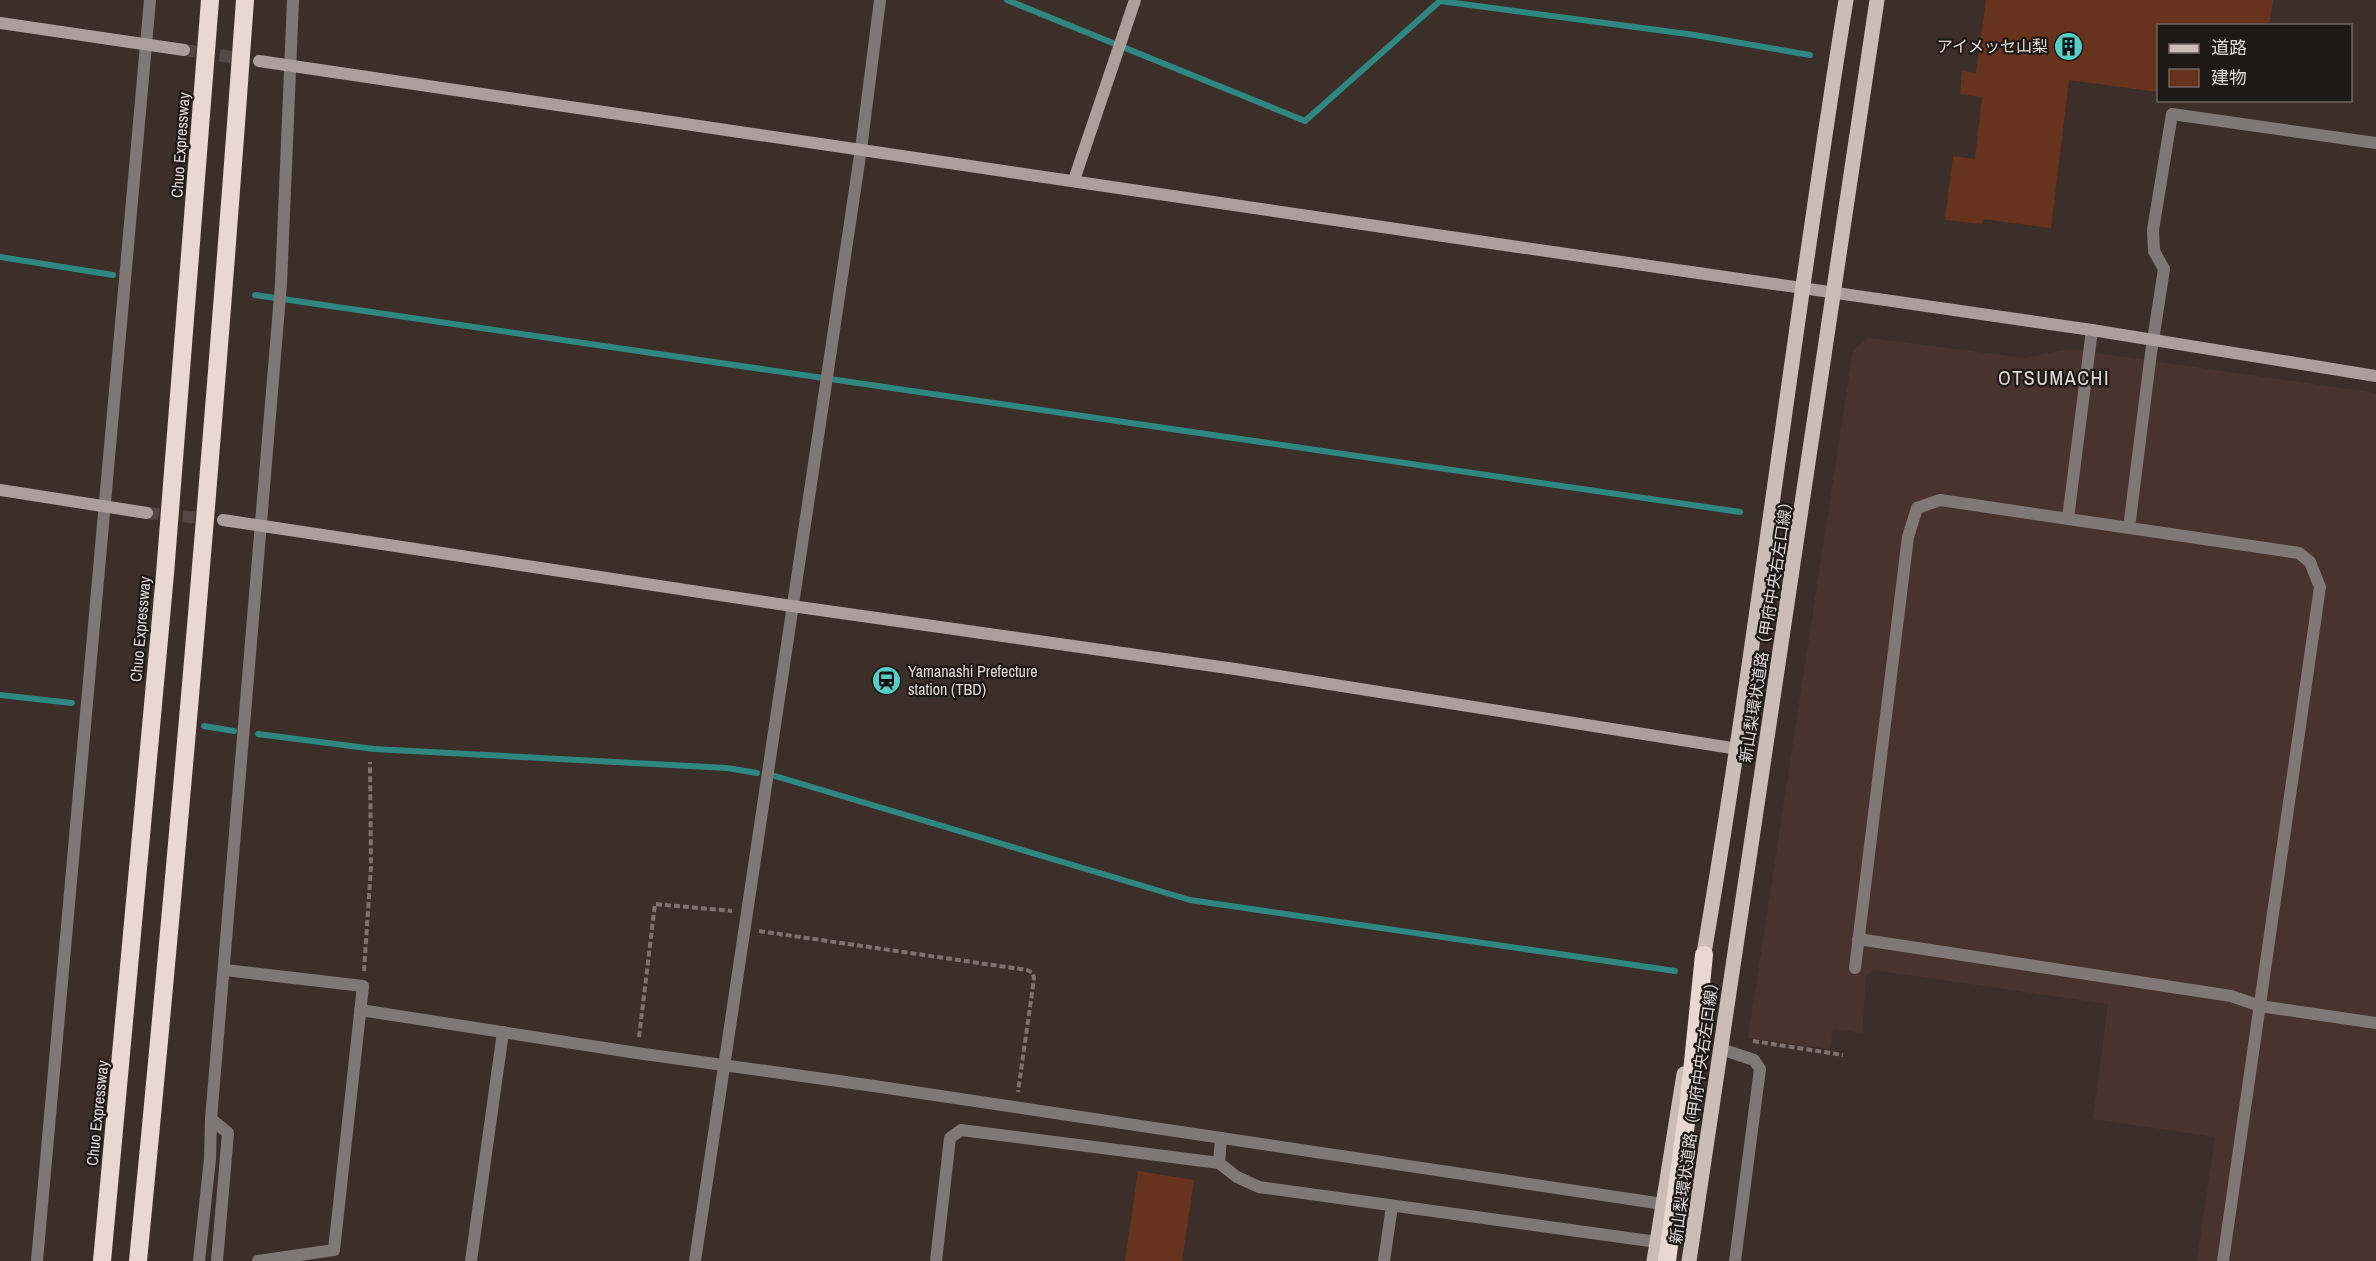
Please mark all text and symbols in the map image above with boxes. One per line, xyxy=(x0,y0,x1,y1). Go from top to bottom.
legend xyxy=(2157,24,2352,102)
building icon: アイメッセ山梨 xyxy=(2053,30,2085,62)
place label: アイメッセ山梨 xyxy=(1937,35,2048,57)
text: 道路 xyxy=(2211,35,2247,60)
text: 建物 xyxy=(2211,65,2247,90)
street label: Chuo Expressway xyxy=(165,91,195,199)
district label: OTSUMACHI xyxy=(1998,364,2110,391)
street label: 新山梨環状道路（甲府中央右左口線） xyxy=(1734,492,1798,764)
street label: Chuo Expressway xyxy=(124,575,156,683)
place label: Yamanashi Prefecture station (TBD) xyxy=(908,660,1038,700)
station icon: Yamanashi Prefecture station (TBD) xyxy=(871,664,903,696)
street label: 新山梨環状道路（甲府中央右左口線） xyxy=(1664,973,1724,1245)
street label: Chuo Expressway xyxy=(81,1059,114,1167)

